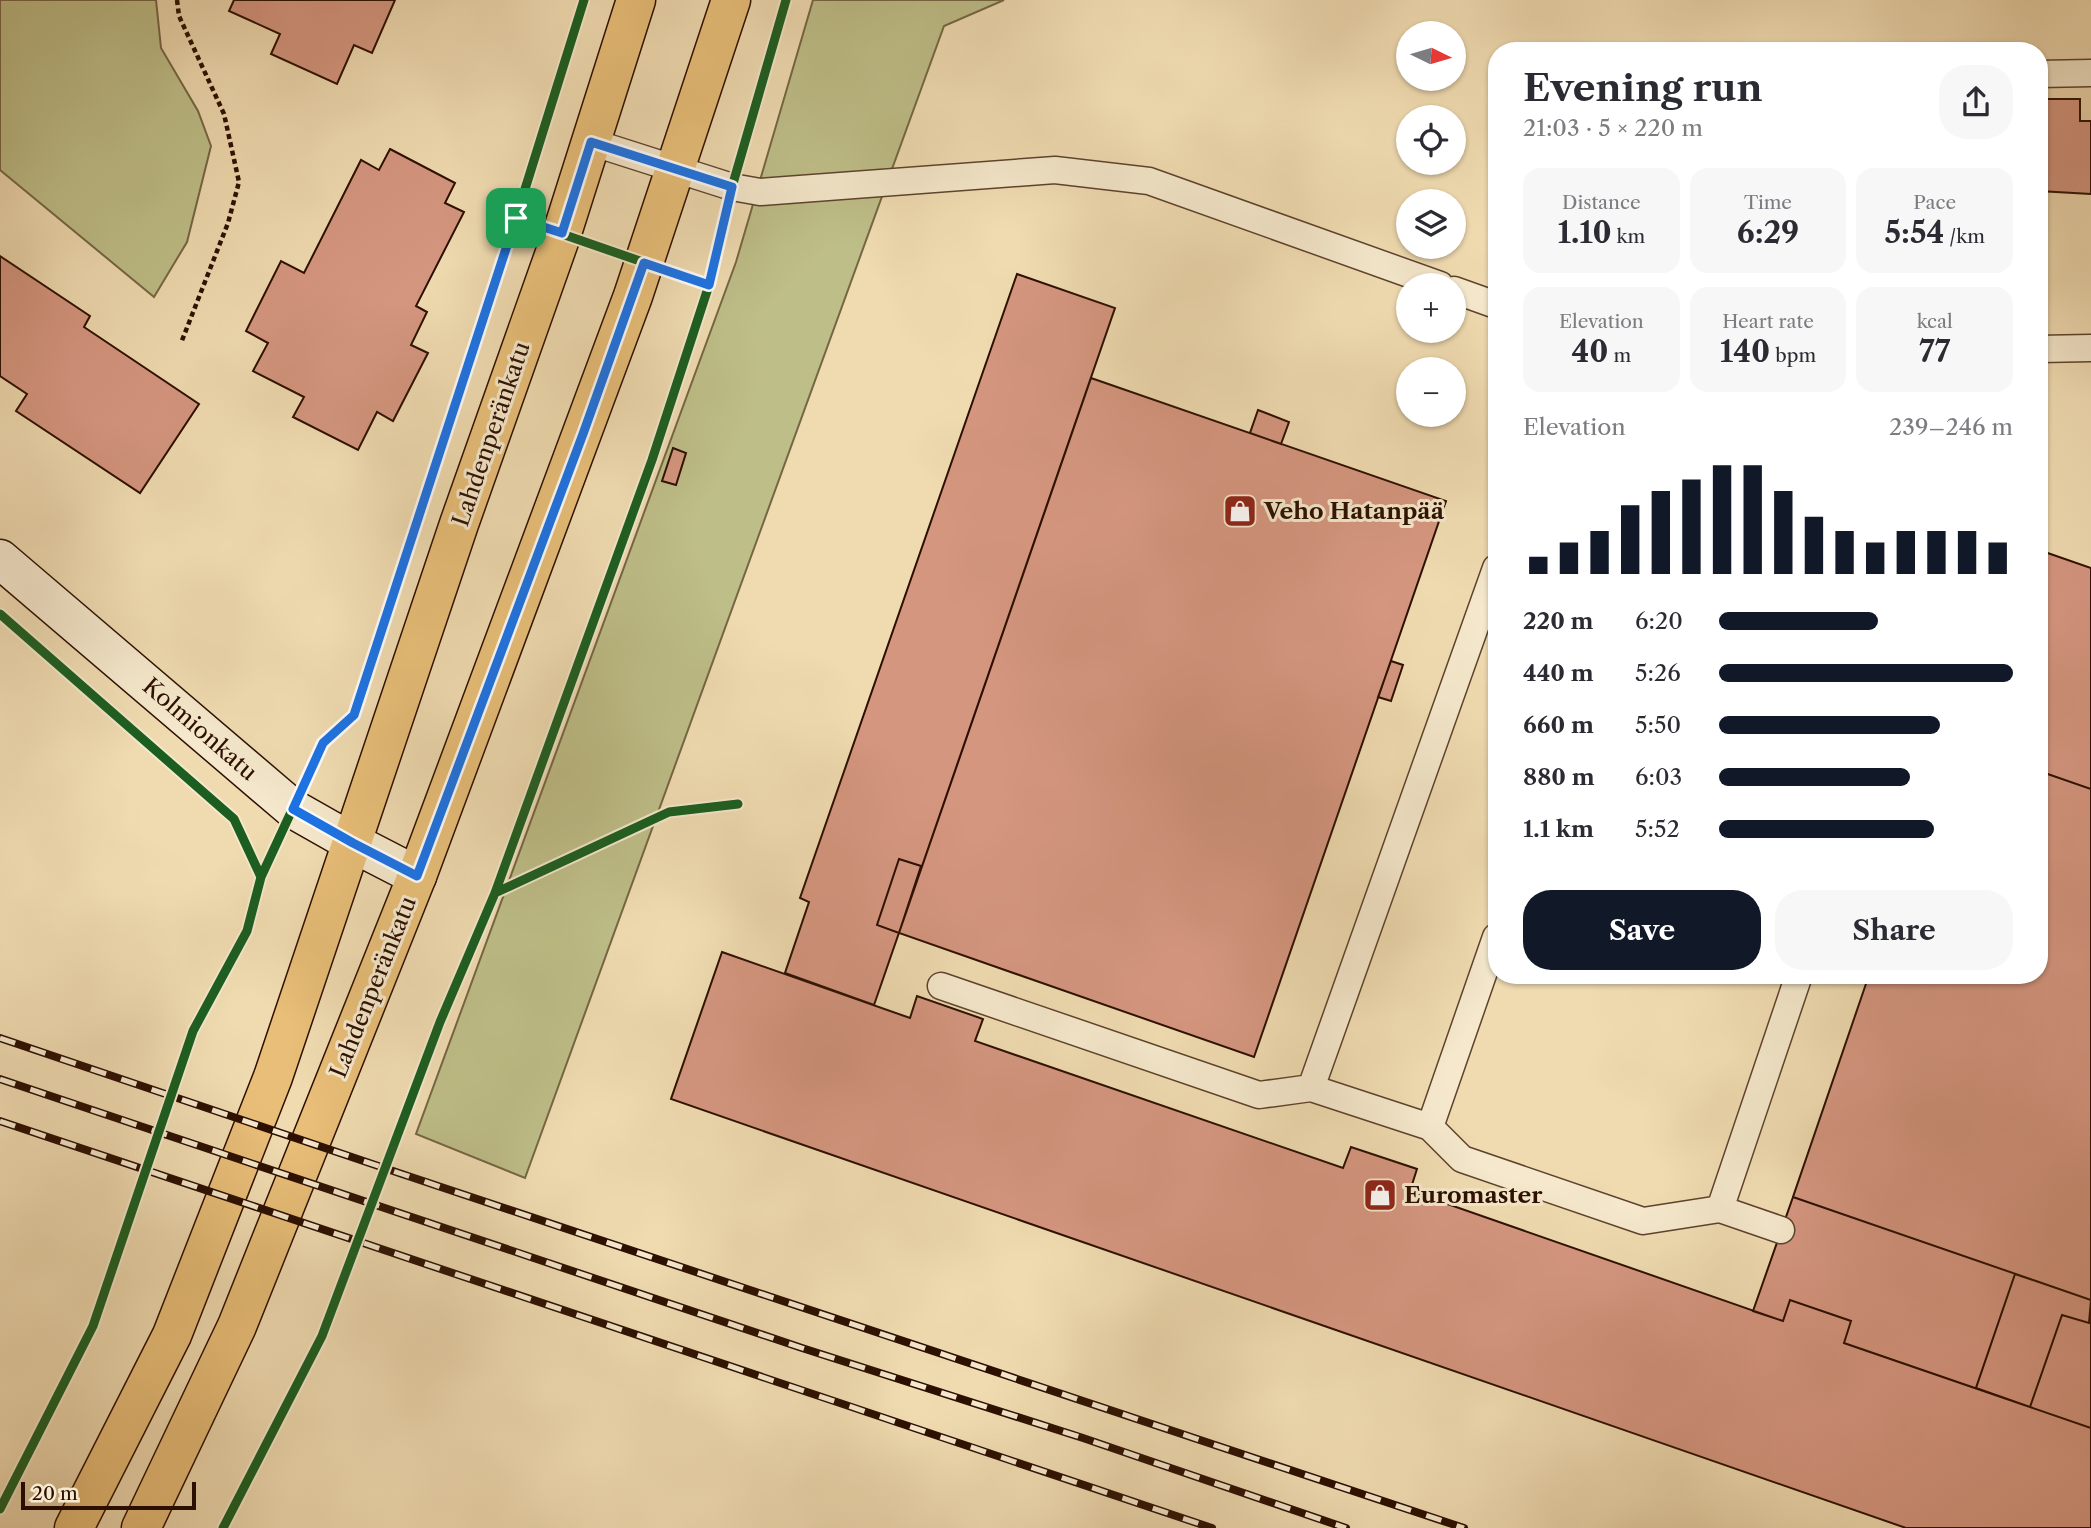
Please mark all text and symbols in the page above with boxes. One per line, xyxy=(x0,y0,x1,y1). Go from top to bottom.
north arrow xyxy=(1396,21,1466,91)
map controls xyxy=(1396,21,1466,427)
text: Evening run xyxy=(1523,64,1763,111)
button: share xyxy=(1939,65,2013,139)
button: locate xyxy=(1396,105,1466,175)
text: 21:03 · 5 × 220 m xyxy=(1523,114,1703,142)
pin xyxy=(486,188,546,248)
button: layers xyxy=(1396,189,1466,259)
text: Distance xyxy=(1562,191,1641,214)
text: Time xyxy=(1744,191,1792,214)
text: Pace xyxy=(1913,191,1956,214)
icon: arrive xyxy=(497,199,535,237)
text: 1.10 xyxy=(1557,214,1612,251)
text: 6:29 xyxy=(1737,214,1799,251)
text: 5:54 xyxy=(1884,214,1944,251)
text: km xyxy=(1612,225,1645,248)
text: /km xyxy=(1944,225,1985,248)
button: + xyxy=(1396,273,1466,343)
text: Elevation xyxy=(1559,310,1644,333)
text: Heart rate xyxy=(1722,310,1814,333)
text: kcal xyxy=(1917,310,1953,333)
text: 40 xyxy=(1572,333,1608,370)
text: 140 xyxy=(1720,333,1770,370)
text: 77 xyxy=(1919,333,1950,370)
street label: Lahdenperänkatu xyxy=(446,338,536,530)
text: m xyxy=(1608,344,1631,367)
text: bpm xyxy=(1770,344,1816,367)
button: − xyxy=(1396,357,1466,427)
text: Elevation xyxy=(1523,413,1626,441)
text: 239–246 m xyxy=(1889,413,2013,441)
shop icon: Veho Hatanpää xyxy=(1221,492,1259,530)
place label: Veho Hatanpää xyxy=(1263,497,1445,525)
text: 220 m xyxy=(1523,607,1594,635)
text: 6:20 xyxy=(1635,607,1683,635)
text: 440 m xyxy=(1523,659,1594,687)
text: 5:26 xyxy=(1635,659,1681,687)
street label: Kolmionkatu xyxy=(137,672,263,786)
text: 660 m xyxy=(1523,711,1594,739)
text: 5:50 xyxy=(1635,711,1681,739)
text: 880 m xyxy=(1523,763,1595,791)
text: 6:03 xyxy=(1635,763,1682,791)
text: 1.1 km xyxy=(1523,815,1594,843)
text: 5:52 xyxy=(1635,815,1680,843)
button: Save xyxy=(1523,890,1761,970)
button: Share xyxy=(1775,890,2013,970)
street label: Lahdenperänkatu xyxy=(324,892,422,1082)
shop icon: Euromaster xyxy=(1361,1176,1399,1214)
place label: Euromaster xyxy=(1404,1181,1543,1209)
scale bar xyxy=(21,1479,196,1511)
text: 20 m xyxy=(32,1482,78,1505)

